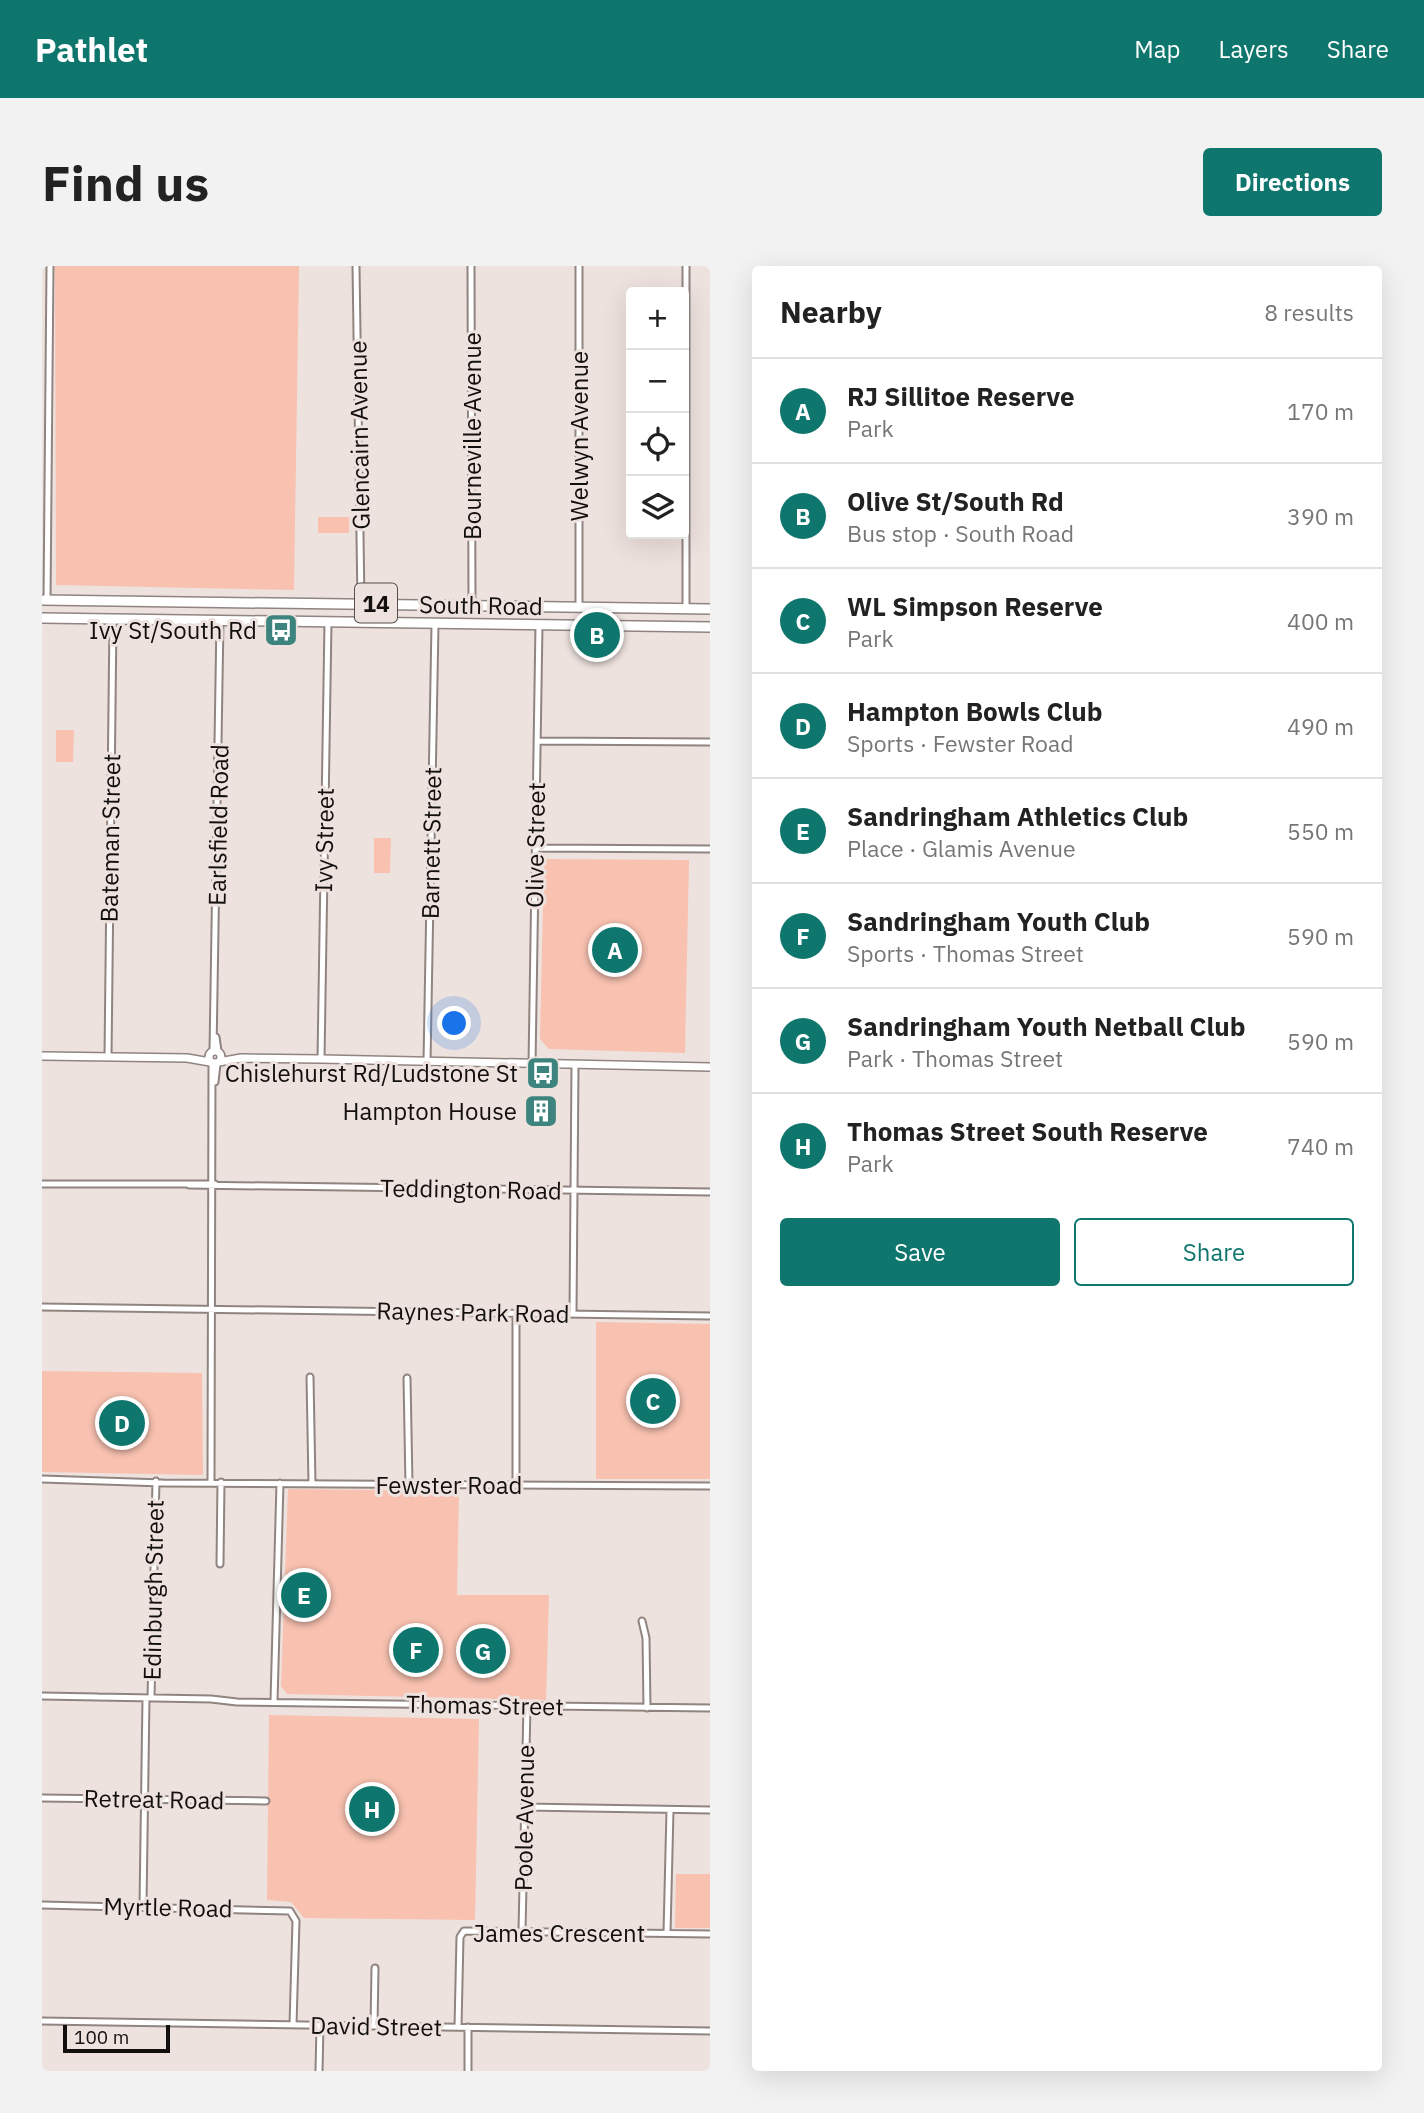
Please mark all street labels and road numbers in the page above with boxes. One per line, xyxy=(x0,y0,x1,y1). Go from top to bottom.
street label: Bourneville Avenue xyxy=(456,332,488,540)
street label: Glencairn Avenue xyxy=(341,340,377,530)
street label: Welwyn Avenue xyxy=(563,351,595,521)
road number: 14 xyxy=(355,584,397,622)
street label: South Road xyxy=(419,588,543,622)
street label: Earlsfield Road xyxy=(201,744,235,906)
street label: Bateman Street xyxy=(93,753,127,923)
street label: Barnett Street xyxy=(414,767,448,919)
street label: Olive Street xyxy=(518,782,552,908)
street label: Ivy Street xyxy=(307,787,341,893)
street label: Teddington Road xyxy=(380,1171,562,1207)
street label: Raynes Park Road xyxy=(376,1294,570,1330)
street label: Fewster Road xyxy=(376,1469,522,1501)
street label: Edinburgh Street xyxy=(135,1499,171,1681)
street label: Thomas Street xyxy=(406,1688,564,1722)
street label: Poole Avenue xyxy=(507,1745,541,1891)
street label: Retreat Road xyxy=(83,1782,225,1816)
street label: Myrtle Road xyxy=(103,1890,233,1924)
street label: James Crescent xyxy=(473,1917,645,1949)
street label: David Street xyxy=(310,2009,442,2043)

